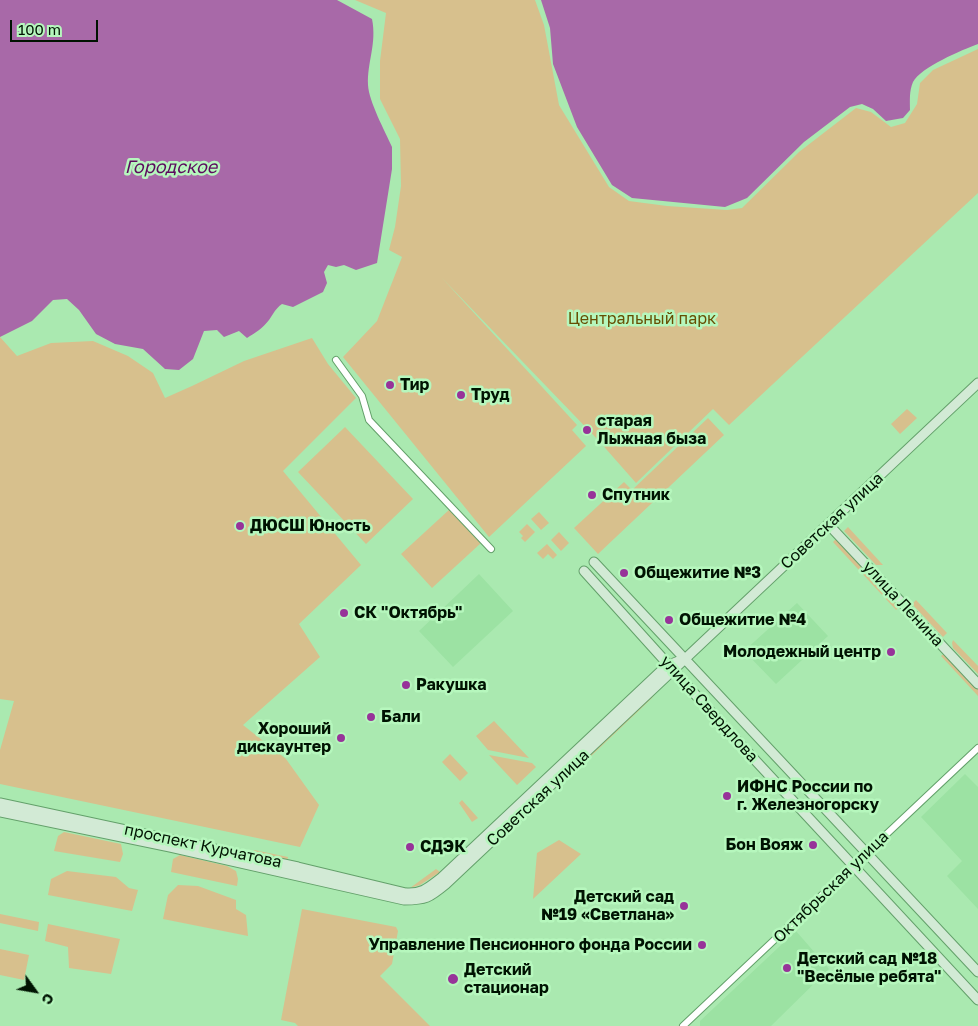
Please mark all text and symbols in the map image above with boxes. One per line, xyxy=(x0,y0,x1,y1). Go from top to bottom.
scale bar xyxy=(12,10,100,42)
text: 100 m xyxy=(18,20,61,38)
water label: Городское xyxy=(125,156,217,178)
park label: Центральный парк xyxy=(568,309,716,329)
place label: Тир xyxy=(400,375,429,395)
marker: Тир xyxy=(384,379,396,391)
place label: Труд xyxy=(471,385,509,405)
marker: Труд xyxy=(455,389,467,401)
place label: старая Лыжная быза xyxy=(597,411,706,449)
marker: старая Лыжная быза xyxy=(581,424,593,436)
street label: Советская улица xyxy=(777,469,887,573)
place label: Спутник xyxy=(602,485,670,505)
marker: Спутник xyxy=(586,489,598,501)
place label: ДЮСШ Юность xyxy=(250,516,371,536)
marker: ДЮСШ Юность xyxy=(234,520,246,532)
street label: улица Ленина xyxy=(858,557,948,651)
place label: Общежитие №3 xyxy=(634,563,761,583)
marker: Общежитие №3 xyxy=(618,567,630,579)
place label: СК "Октябрь" xyxy=(354,603,462,623)
marker: СК "Октябрь" xyxy=(338,607,350,619)
place label: Общежитие №4 xyxy=(679,610,806,630)
marker: Общежитие №4 xyxy=(663,614,675,626)
place label: Молодежный центр xyxy=(723,642,881,662)
marker: Молодежный центр xyxy=(885,646,897,658)
street label: улица Свердлова xyxy=(656,652,762,766)
place label: Ракушка xyxy=(416,675,487,695)
marker: Ракушка xyxy=(400,679,412,691)
place label: Бали xyxy=(381,707,420,727)
marker: Бали xyxy=(365,711,377,723)
place label: Хороший дискаунтер xyxy=(237,719,331,757)
marker: Хороший дискаунтер xyxy=(335,732,347,744)
street label: Советская улица xyxy=(483,746,593,850)
place label: ИФНС России по г. Железногорску xyxy=(737,777,879,815)
marker: ИФНС России по г. Железногорску xyxy=(721,790,733,802)
street label: проспект Курчатова xyxy=(123,820,283,872)
street label: Октябрьская улица xyxy=(769,827,893,947)
place label: Бон Вояж xyxy=(725,835,803,855)
place label: СДЭК xyxy=(420,837,466,857)
marker: Бон Вояж xyxy=(807,839,819,851)
marker: СДЭК xyxy=(404,841,416,853)
place label: Детский сад №19 «Светлана» xyxy=(541,887,674,925)
marker: Детский сад №19 «Светлана» xyxy=(678,900,690,912)
place label: Управление Пенсионного фонда России xyxy=(368,935,692,955)
marker: Управление Пенсионного фонда России xyxy=(696,939,708,951)
place label: Детский сад №18 "Весёлые ребята" xyxy=(797,949,941,987)
place label: Детский стационар xyxy=(464,960,549,998)
marker: Детский сад №18 "Весёлые ребята" xyxy=(781,962,793,974)
north arrow xyxy=(10,966,60,1016)
marker: Детский стационар xyxy=(446,972,460,986)
text: С xyxy=(38,990,58,1008)

